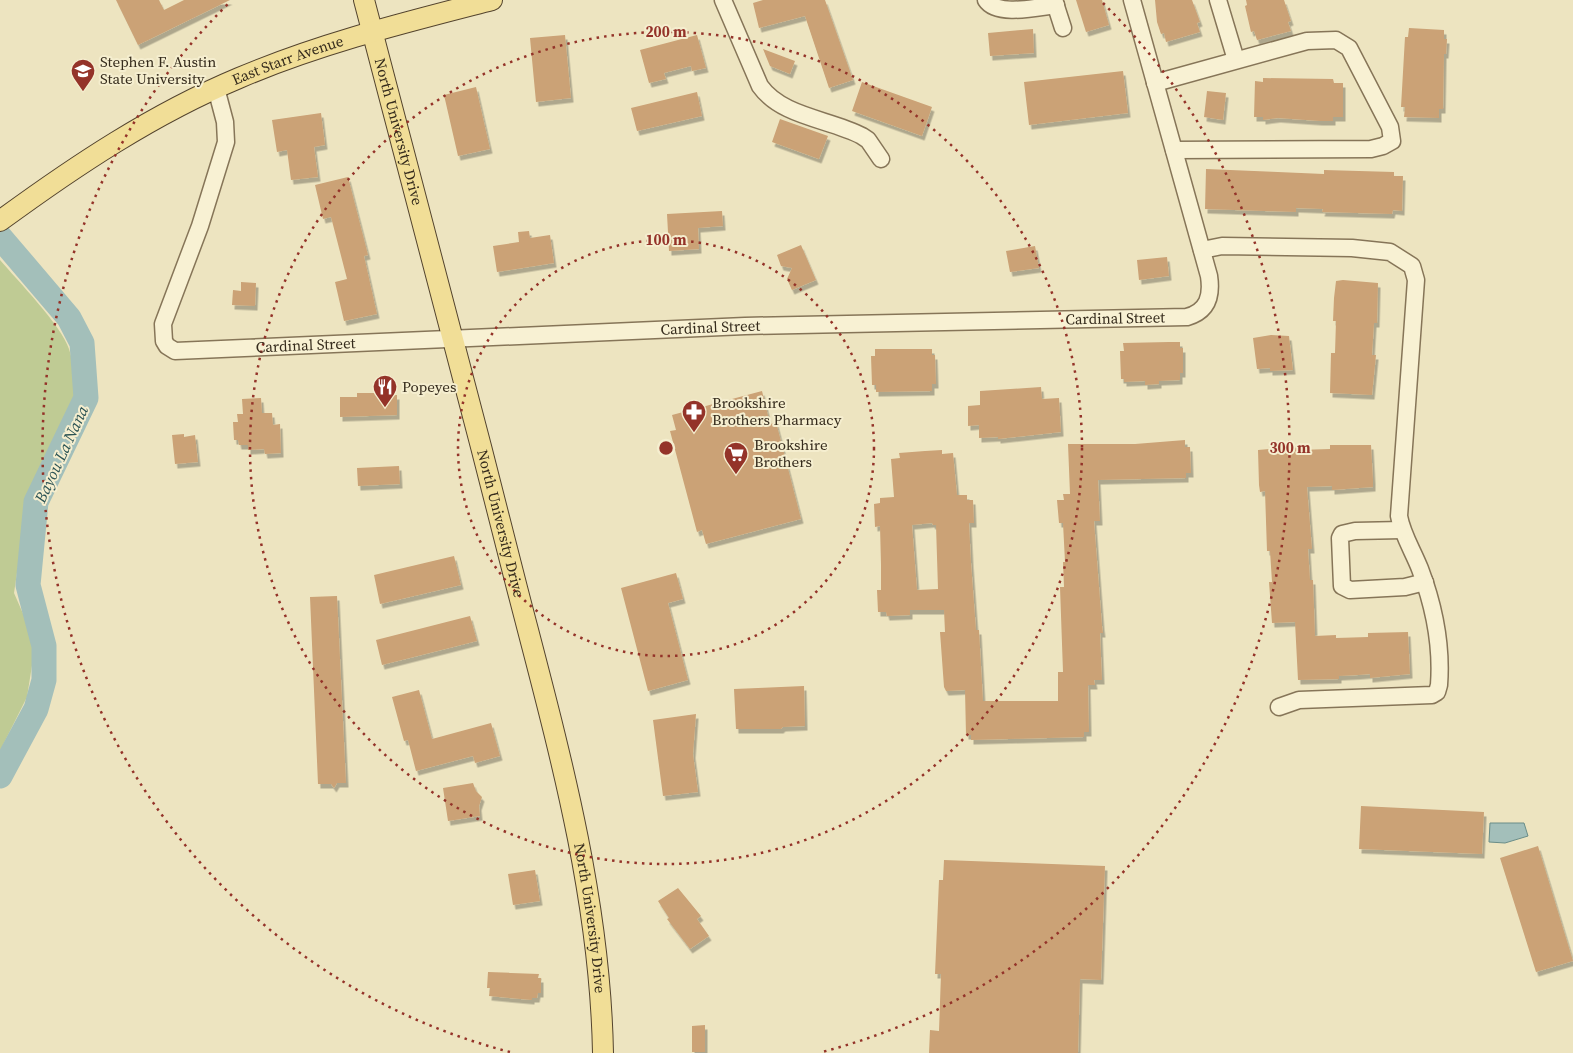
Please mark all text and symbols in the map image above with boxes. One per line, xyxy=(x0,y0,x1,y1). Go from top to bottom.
text: 200 m xyxy=(645,21,687,42)
street label: East Starr Avenue xyxy=(229,30,346,90)
place label: Stephen F. Austin State University xyxy=(100,51,216,89)
street label: North University Drive xyxy=(370,56,429,208)
school or university icon: Stephen F. Austin State University xyxy=(70,58,96,92)
text: 100 m xyxy=(645,229,687,250)
street label: Cardinal Street xyxy=(1065,306,1165,329)
street label: Cardinal Street xyxy=(660,315,760,340)
street label: Cardinal Street xyxy=(255,332,356,357)
restaurant icon: Popeyes xyxy=(372,374,398,408)
place label: Popeyes xyxy=(402,376,456,397)
place label: Brookshire Brothers Pharmacy xyxy=(712,392,842,430)
pharmacy icon: Brookshire Brothers Pharmacy xyxy=(681,399,707,433)
water label: Bayou La Nana xyxy=(28,401,93,507)
place label: Brookshire Brothers xyxy=(754,434,828,472)
text: 300 m xyxy=(1269,437,1311,458)
centre of rings xyxy=(657,439,675,457)
supermarket icon: Brookshire Brothers xyxy=(723,441,749,475)
street label: North University Drive xyxy=(472,447,530,600)
street label: North University Drive xyxy=(569,841,611,994)

